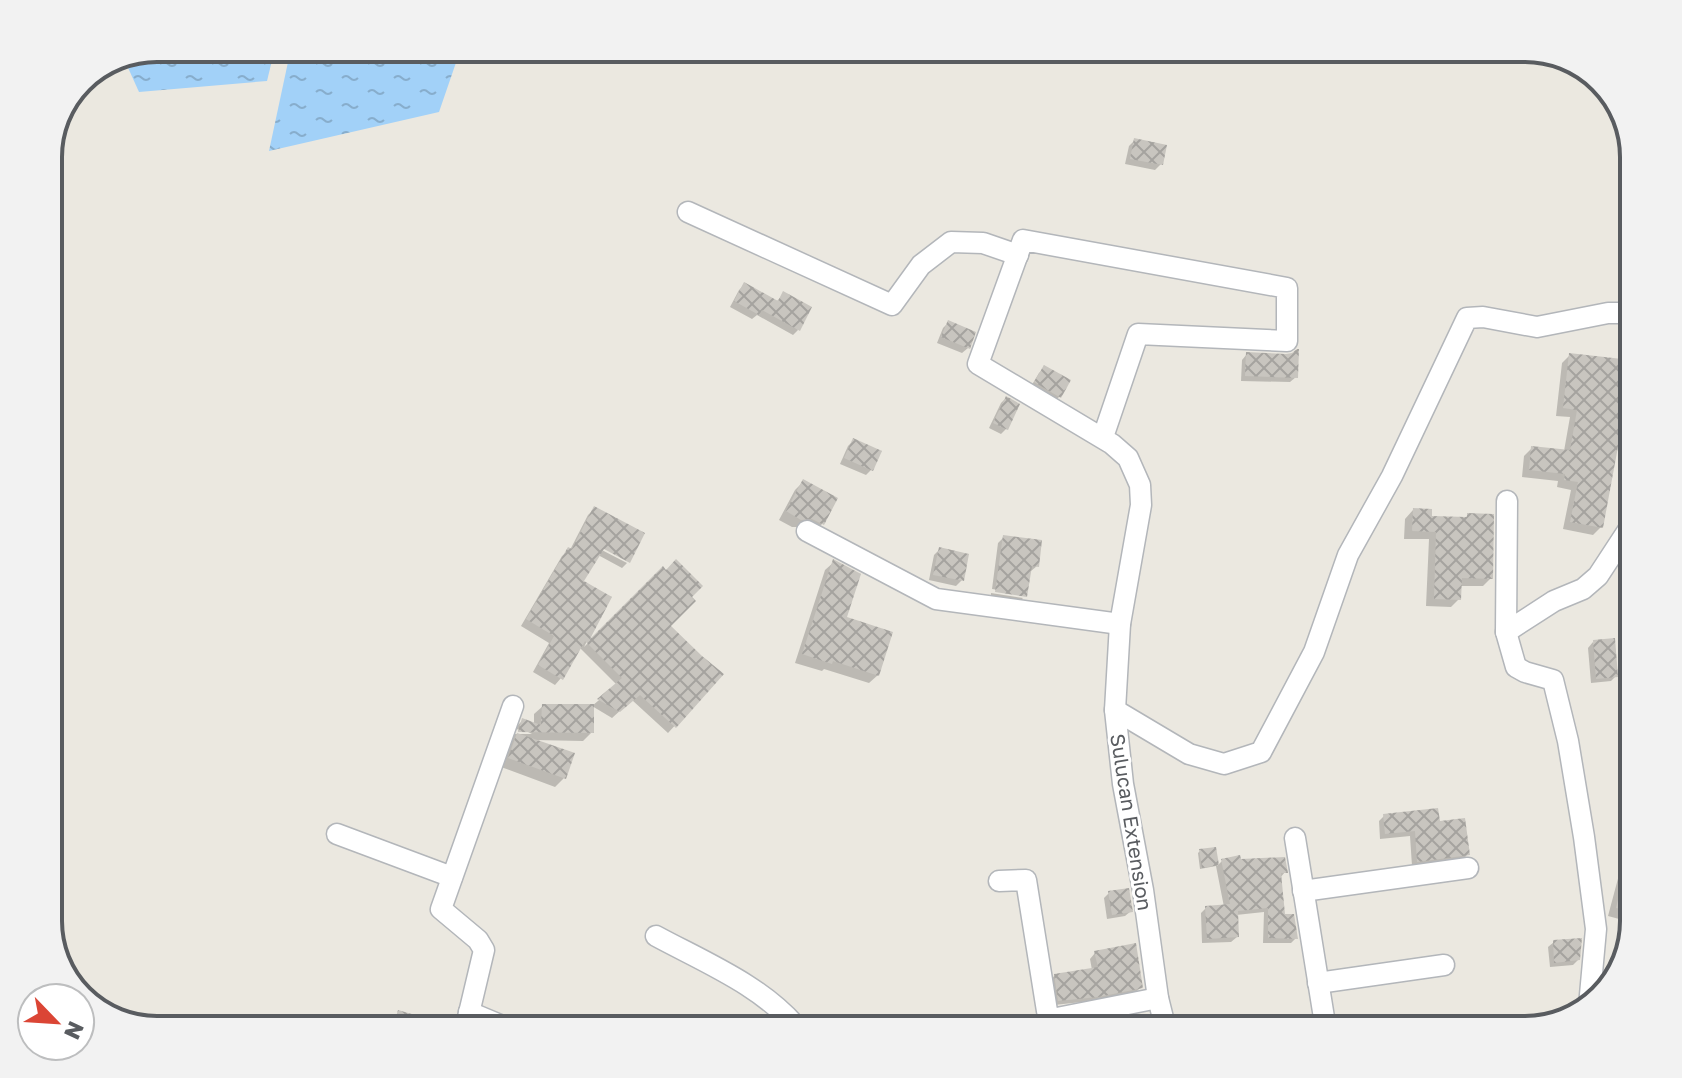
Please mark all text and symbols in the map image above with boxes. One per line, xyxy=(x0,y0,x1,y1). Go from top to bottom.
street label: Sulucan Extension xyxy=(1106,732,1158,912)
north arrow xyxy=(16,982,96,1062)
text: N xyxy=(59,1017,90,1044)

